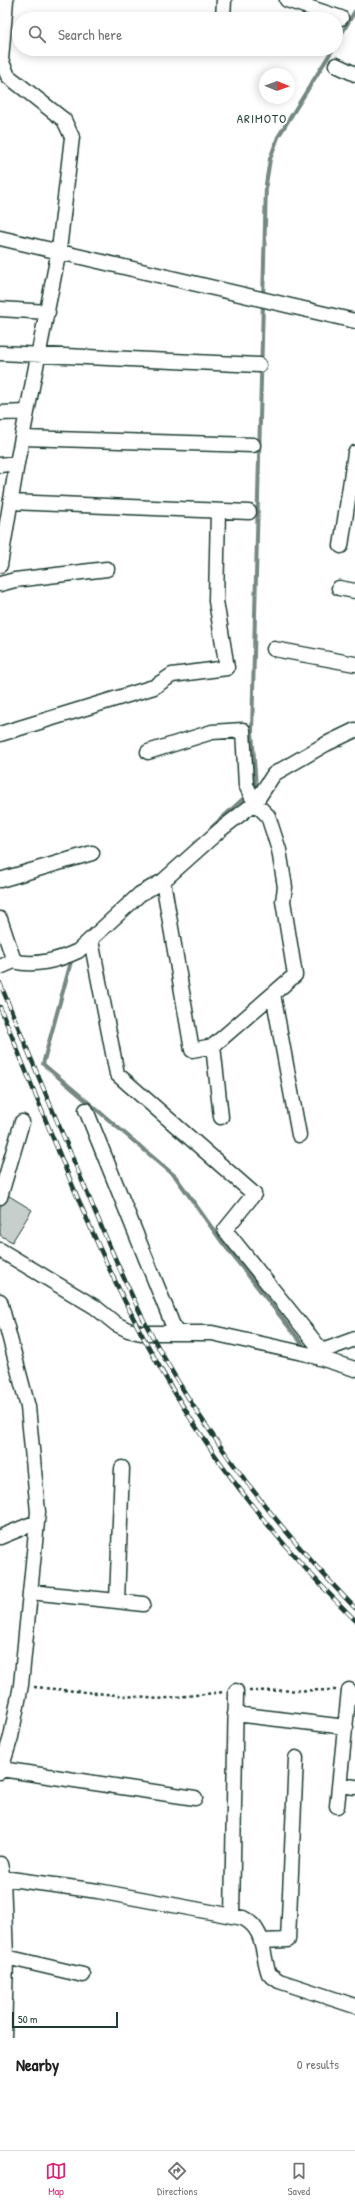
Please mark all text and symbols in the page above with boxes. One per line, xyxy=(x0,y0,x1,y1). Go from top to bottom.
search box xyxy=(12,12,343,56)
icon: search xyxy=(26,23,48,45)
text: Search here xyxy=(58,24,122,45)
north arrow xyxy=(259,68,295,104)
district label: ARIMOTO xyxy=(237,109,287,127)
scale bar xyxy=(12,2010,118,2029)
text: 50 m xyxy=(18,2012,38,2026)
text: Nearby xyxy=(16,2053,59,2076)
text: 0 results xyxy=(297,2055,339,2073)
tab: Map xyxy=(45,2160,67,2198)
tab: Directions xyxy=(157,2160,198,2198)
tab: Saved xyxy=(288,2160,310,2198)

